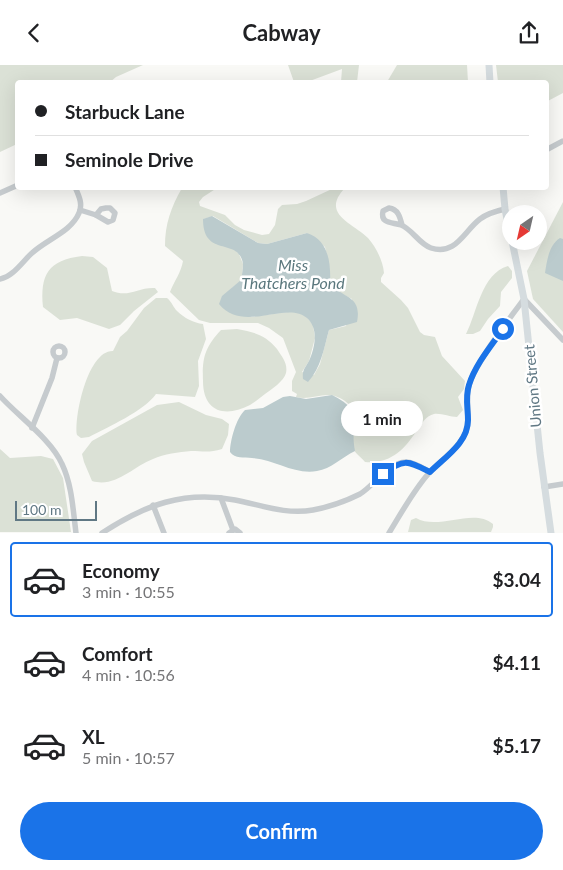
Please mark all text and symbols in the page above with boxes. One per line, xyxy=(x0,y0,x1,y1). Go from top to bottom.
icon: back xyxy=(20,19,48,47)
text: Cabway xyxy=(242,19,321,46)
icon: share xyxy=(515,19,543,47)
text: Starbuck Lane xyxy=(65,100,185,123)
text: Seminole Drive xyxy=(65,148,193,171)
north arrow xyxy=(502,205,548,250)
map controls xyxy=(502,205,547,250)
water label: Miss Thatchers Pond xyxy=(241,255,345,292)
route start xyxy=(492,318,514,340)
street label: Union Street xyxy=(519,343,545,428)
callout: 1 min xyxy=(342,401,424,437)
text: 1 min xyxy=(362,409,402,428)
route end xyxy=(372,463,394,485)
scale bar xyxy=(15,497,98,521)
text: 100 m xyxy=(22,501,61,518)
icon: car xyxy=(22,557,67,602)
text: Economy xyxy=(82,559,160,582)
text: $3.04 xyxy=(492,568,541,591)
text: 3 min · 10:55 xyxy=(82,582,175,601)
icon: car xyxy=(22,640,67,685)
text: Comfort xyxy=(82,642,153,665)
text: $4.11 xyxy=(492,651,541,674)
text: 4 min · 10:56 xyxy=(82,665,175,684)
icon: car xyxy=(22,723,67,768)
text: XL xyxy=(82,725,105,748)
text: $5.17 xyxy=(492,734,541,757)
text: 5 min · 10:57 xyxy=(82,748,175,767)
button: Confirm xyxy=(20,802,543,860)

